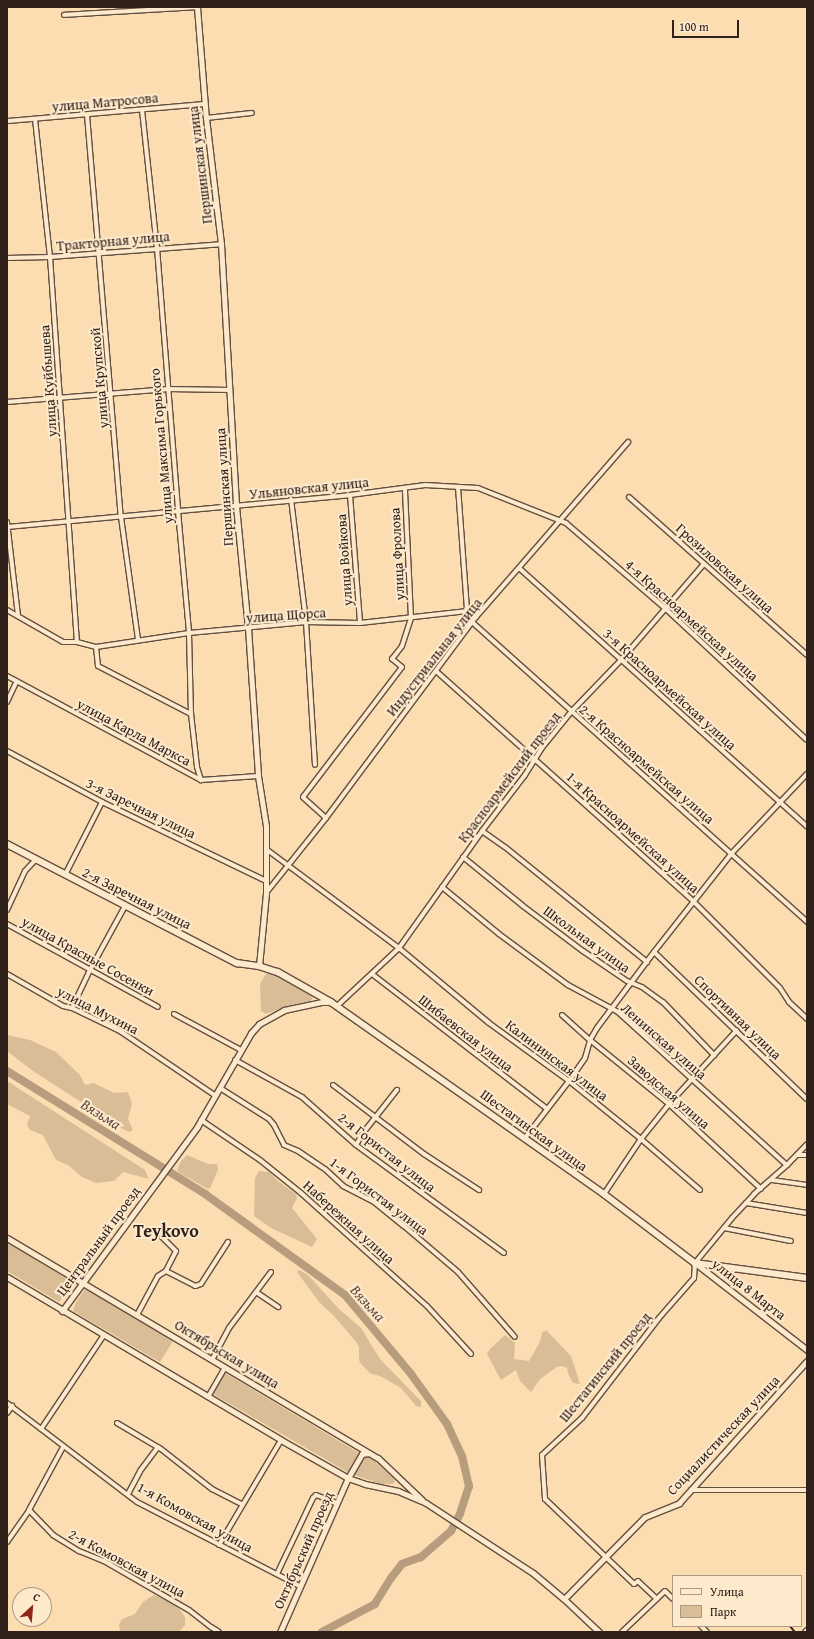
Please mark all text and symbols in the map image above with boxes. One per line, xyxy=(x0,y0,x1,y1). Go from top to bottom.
scale bar xyxy=(674,12,741,38)
text: 100 m xyxy=(679,18,709,35)
street label: улица Матросова xyxy=(51,89,159,115)
street label: Першинская улица xyxy=(184,105,216,225)
street label: Тракторная улица xyxy=(56,228,170,254)
street label: улица Куйбышева xyxy=(36,324,60,438)
street label: улица Крупской xyxy=(86,327,112,429)
street label: улица Максима Горького xyxy=(146,368,176,524)
street label: Першинская улица xyxy=(211,427,237,547)
street label: Ульяновская улица xyxy=(248,473,370,503)
street label: улица Фролова xyxy=(386,507,408,601)
street label: улица Войкова xyxy=(332,513,356,607)
street label: Грозиловская улица xyxy=(673,520,777,616)
street label: 4-я Красноармейская улица xyxy=(622,556,762,684)
street label: Индустриальная улица xyxy=(383,595,485,719)
street label: улица Щорса xyxy=(245,604,327,626)
street label: 3-я Красноармейская улица xyxy=(600,625,740,753)
street label: улица Карла Маркса xyxy=(74,695,194,769)
street label: 2-я Красноармейская улица xyxy=(576,701,718,827)
street label: Красноармейский проезд xyxy=(454,708,564,846)
street label: 1-я Красноармейская улица xyxy=(563,768,703,896)
street label: 3-я Заречная улица xyxy=(83,774,199,842)
street label: 2-я Заречная улица xyxy=(80,863,194,933)
street label: Школьная улица xyxy=(540,902,634,976)
street label: улица Красные Сосенки xyxy=(19,913,157,999)
street label: Спортивная улица xyxy=(691,971,785,1063)
street label: улица Мухина xyxy=(54,982,142,1038)
street label: Шибаевская улица xyxy=(415,991,517,1075)
street label: Ленинская улица xyxy=(618,999,710,1083)
street label: Калининская улица xyxy=(502,1016,612,1104)
street label: Заводская улица xyxy=(624,1052,714,1132)
street label: Шестагинская улица xyxy=(477,1085,591,1175)
water label: Вязьма xyxy=(78,1095,124,1133)
street label: 2-я Гористая улица xyxy=(335,1109,439,1195)
street label: 1-я Гористая улица xyxy=(326,1153,432,1239)
street label: Набережная улица xyxy=(300,1177,398,1267)
street label: Центральный проезд xyxy=(53,1183,143,1299)
district label: Teykovo xyxy=(133,1220,199,1242)
street label: улица 8 Марта xyxy=(709,1255,789,1323)
water label: Вязьма xyxy=(347,1281,389,1325)
street label: Шестагинский проезд xyxy=(556,1309,654,1425)
street label: Октябрьская улица xyxy=(172,1316,282,1392)
street label: Социалистическая улица xyxy=(663,1372,783,1498)
street label: 1-я Комовская улица xyxy=(134,1478,256,1556)
street label: Октябрьский проезд xyxy=(269,1489,337,1611)
street label: 2-я Комовская улица xyxy=(66,1525,188,1601)
legend xyxy=(672,1575,802,1627)
text: Улица xyxy=(710,1583,744,1600)
north arrow xyxy=(12,1587,52,1627)
text: С xyxy=(31,1589,43,1606)
text: Парк xyxy=(710,1603,736,1620)

